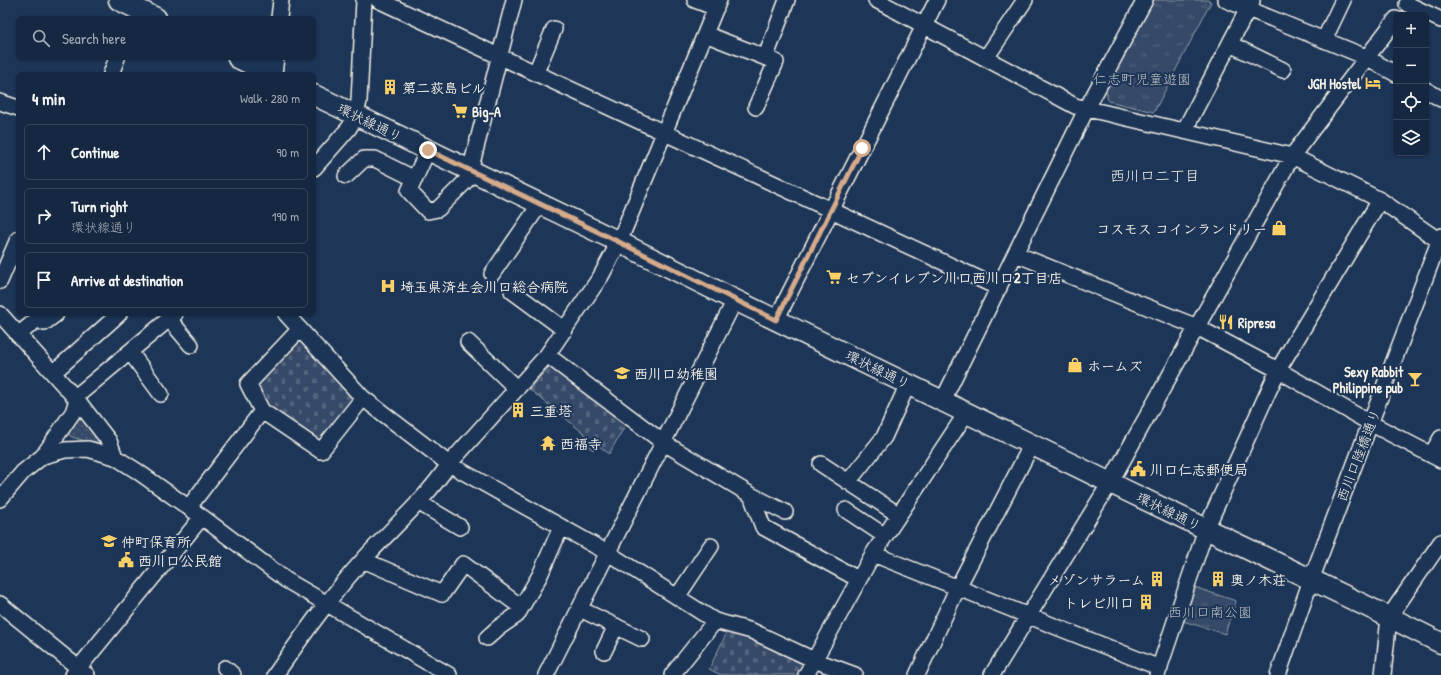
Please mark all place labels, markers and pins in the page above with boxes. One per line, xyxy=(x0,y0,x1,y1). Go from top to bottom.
place label: JGH Hostel xyxy=(1308,74,1361,93)
hotel icon: JGH Hostel xyxy=(1364,74,1382,92)
building icon: 第二荻島ビル xyxy=(381,78,399,96)
place label: 第二荻島ビル xyxy=(402,78,486,97)
supermarket icon: Big-A xyxy=(451,102,469,120)
place label: Big-A xyxy=(472,102,501,123)
place label: コスモス コインランドリー xyxy=(1096,219,1267,238)
shop icon: コスモス コインランドリー xyxy=(1270,219,1288,237)
supermarket icon: セブンイレブン川口西川口2丁目店 xyxy=(825,268,843,286)
place label: セブンイレブン川口西川口2丁目店 xyxy=(846,268,1063,287)
hospital icon: 埼玉県済生会川口総合病院 xyxy=(379,277,397,295)
place label: 埼玉県済生会川口総合病院 xyxy=(400,277,568,296)
restaurant icon: Ripresa xyxy=(1217,313,1235,331)
place label: Ripresa xyxy=(1238,313,1276,334)
shop icon: ホームズ xyxy=(1066,356,1084,374)
place label: ホームズ xyxy=(1087,356,1142,375)
place label: Sexy Rabbit Philippine pub xyxy=(1333,362,1404,399)
school or university icon: 西川口幼稚園 xyxy=(613,364,631,382)
place label: 西川口幼稚園 xyxy=(634,364,718,383)
bar icon: Sexy Rabbit Philippine pub xyxy=(1406,370,1424,388)
building icon: 三重塔 xyxy=(509,401,527,419)
place label: 三重塔 xyxy=(530,401,572,420)
temple icon: 西福寺 xyxy=(539,434,557,452)
place label: 西福寺 xyxy=(560,434,602,453)
public building icon: 川口仁志郵便局 xyxy=(1129,460,1147,478)
place label: 川口仁志郵便局 xyxy=(1150,460,1248,479)
school or university icon: 仲町保育所 xyxy=(100,532,118,550)
place label: 仲町保育所 xyxy=(121,532,191,551)
public building icon: 西川口公民館 xyxy=(117,551,135,569)
place label: 西川口公民館 xyxy=(138,551,222,570)
place label: メゾンサラーム xyxy=(1048,570,1145,589)
building icon: メゾンサラーム xyxy=(1148,570,1166,588)
building icon: 奥ノ木荘 xyxy=(1209,570,1227,588)
place label: 奥ノ木荘 xyxy=(1230,570,1286,589)
place label: トレビ川口 xyxy=(1064,593,1134,612)
building icon: トレビ川口 xyxy=(1137,593,1155,611)

